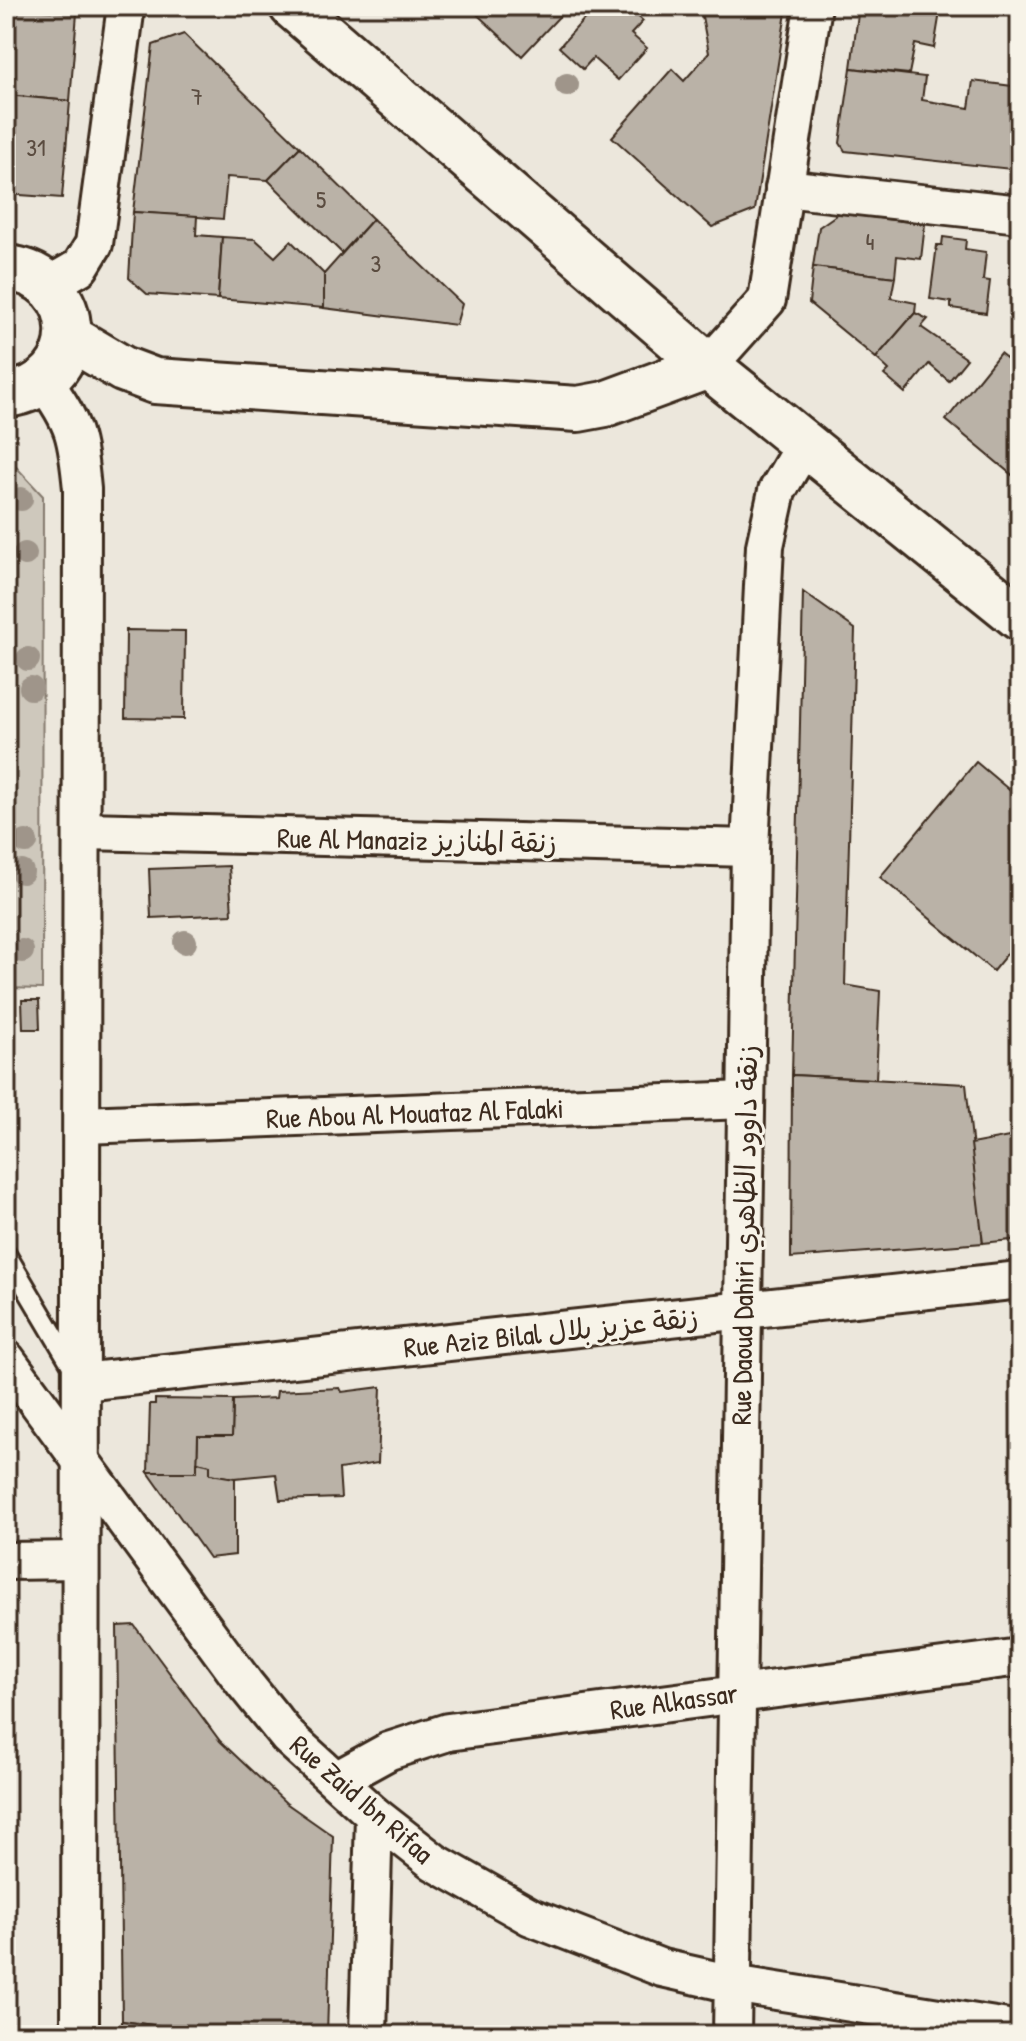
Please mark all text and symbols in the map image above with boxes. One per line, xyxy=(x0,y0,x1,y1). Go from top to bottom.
house number: 7 xyxy=(191,80,203,112)
house number: 31 xyxy=(26,131,46,163)
house number: 5 xyxy=(316,183,326,215)
house number: 4 xyxy=(866,225,875,257)
house number: 3 xyxy=(371,247,381,279)
street label: Rue Al Manaziz زنقة المنازيز xyxy=(277,819,557,861)
street label: Rue Daoud Dahiri زنقة داوود الظاهري xyxy=(722,1045,768,1425)
street label: Rue Abou Al Mouataz Al Falaki xyxy=(266,1089,564,1137)
street label: Rue Aziz Bilal زنقة عزيز بلال xyxy=(402,1298,700,1366)
street label: Rue Alkassar xyxy=(608,1673,740,1729)
street label: Rue Zaid Ibn Rifaa xyxy=(282,1726,442,1872)

